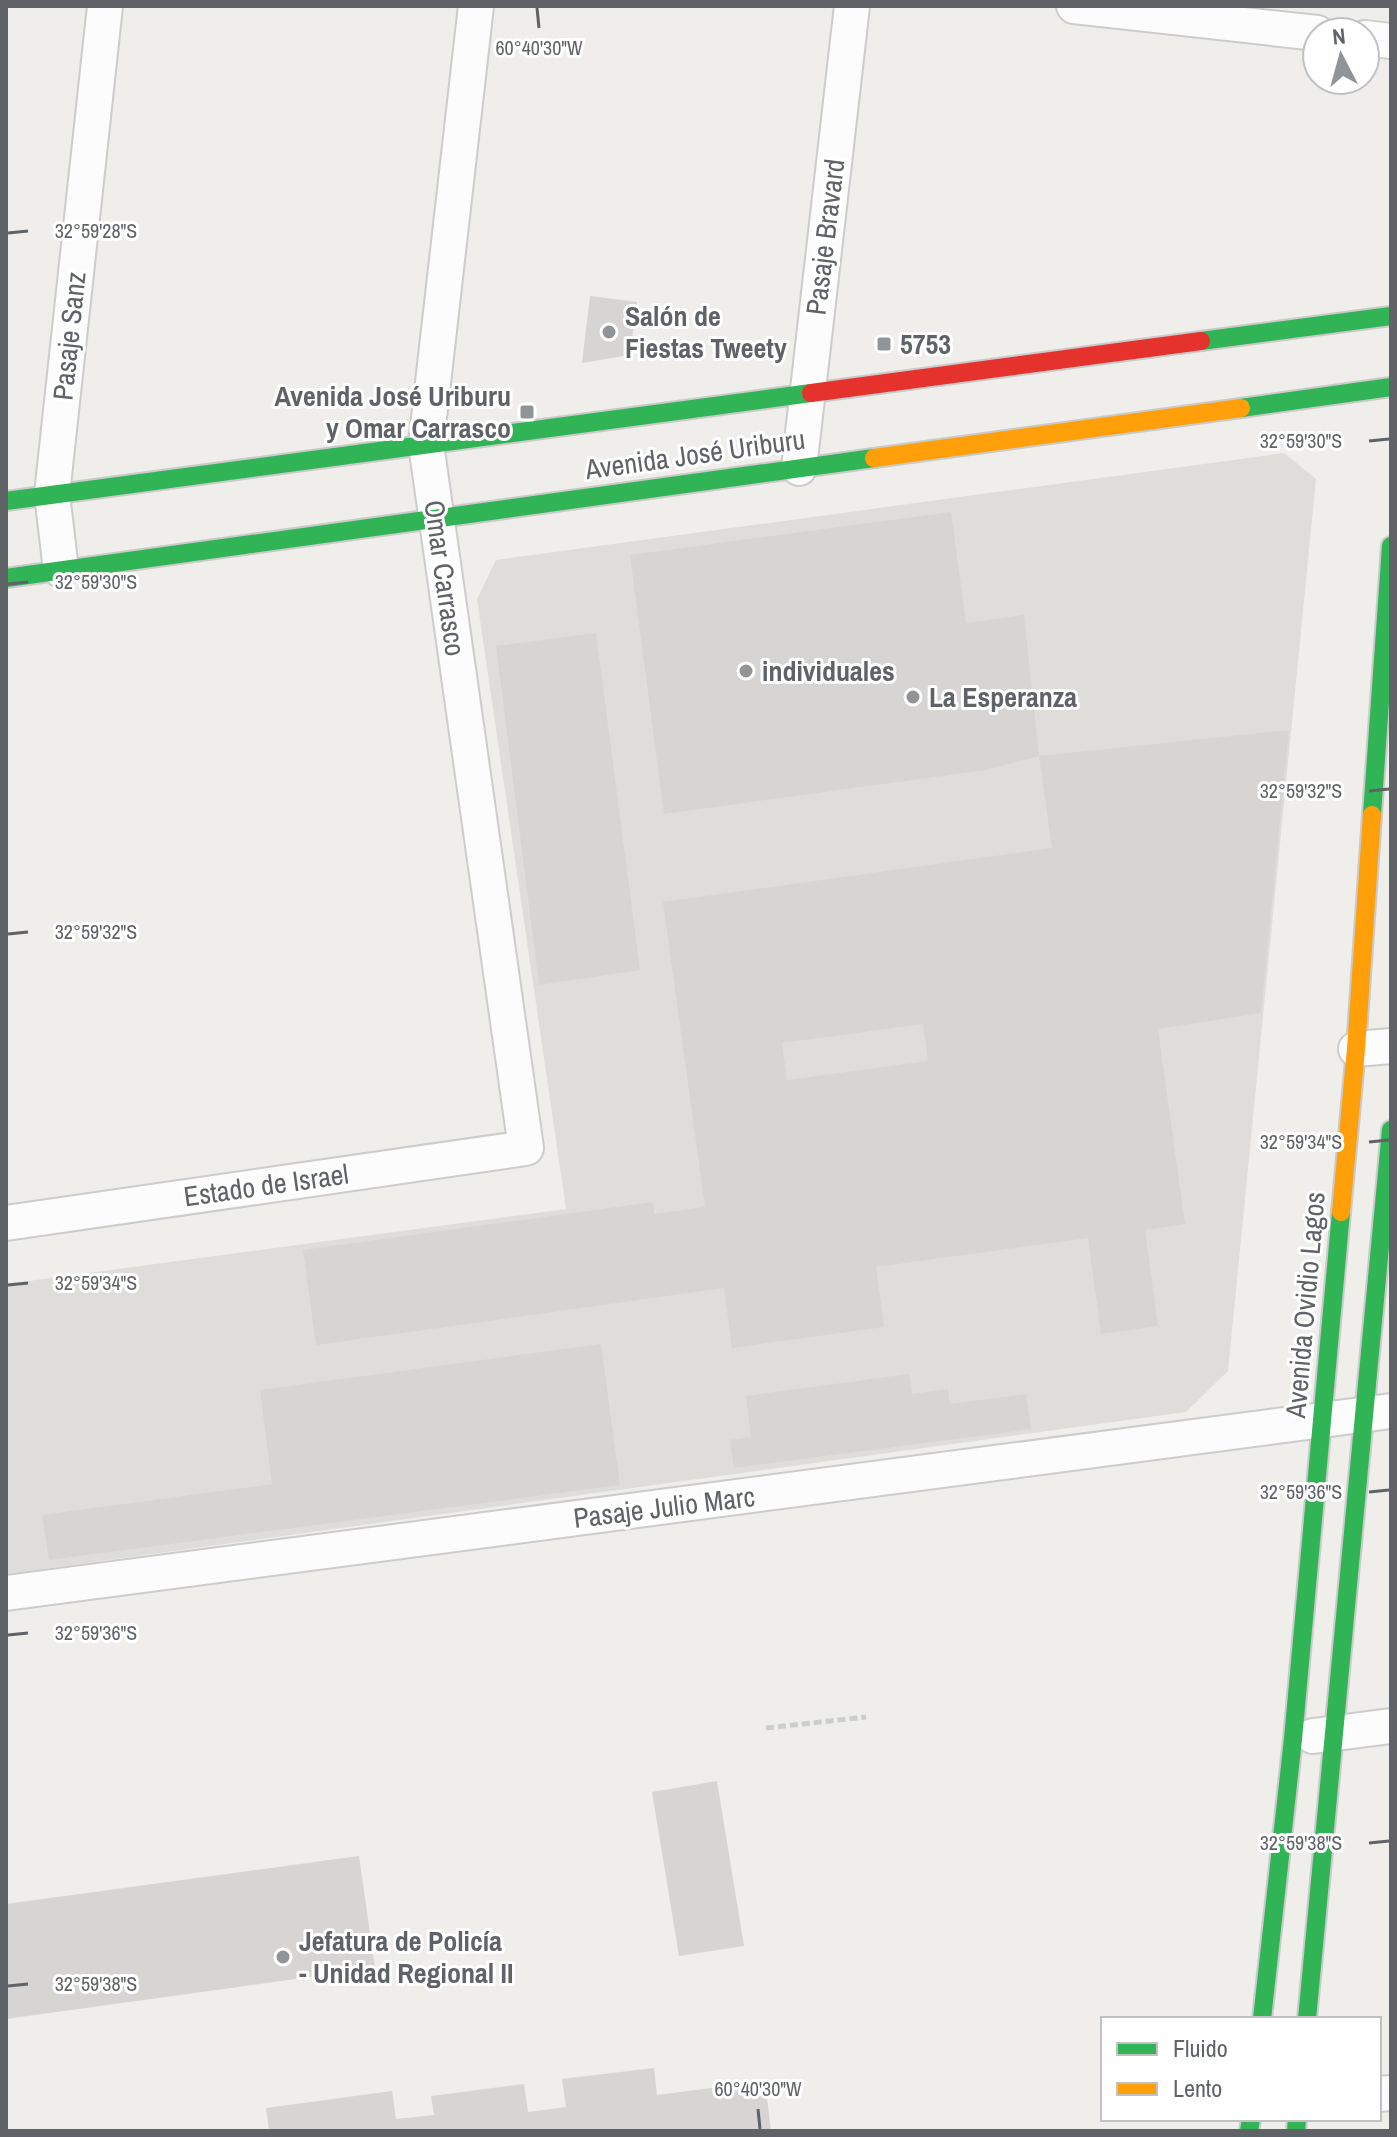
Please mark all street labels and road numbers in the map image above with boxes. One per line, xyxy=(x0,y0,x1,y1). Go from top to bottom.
street label: Pasaje Bravard xyxy=(797,157,853,317)
street label: Pasaje Sanz xyxy=(43,270,95,402)
street label: Avenida José Uriburu xyxy=(582,420,807,488)
street label: Omar Carrasco xyxy=(415,498,475,658)
street label: Estado de Israel xyxy=(181,1155,351,1215)
street label: Avenida Ovidio Lagos xyxy=(1276,1190,1334,1421)
street label: Pasaje Julio Marc xyxy=(571,1477,757,1537)

